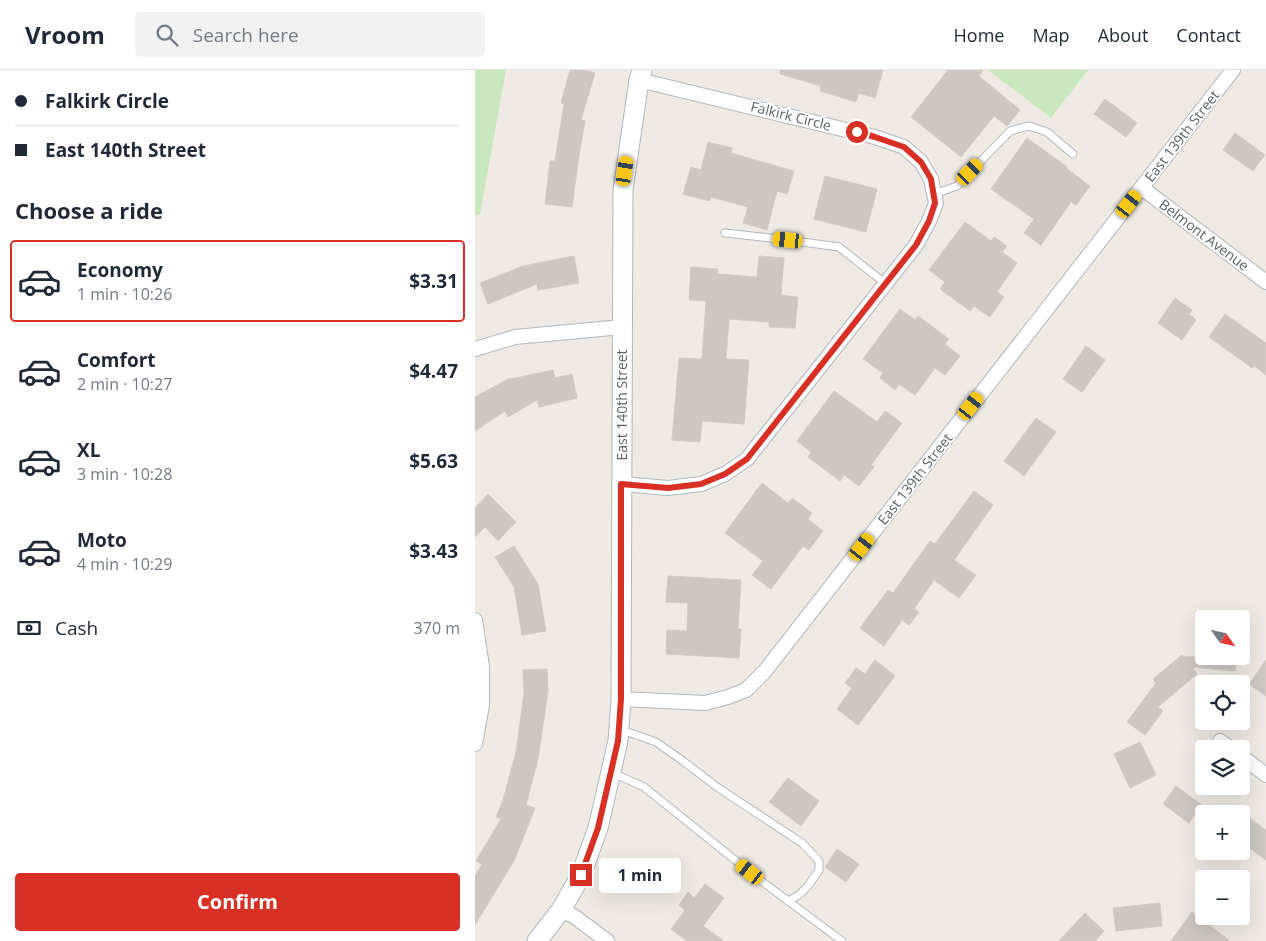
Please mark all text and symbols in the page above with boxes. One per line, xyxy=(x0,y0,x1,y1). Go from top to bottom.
search box xyxy=(135,12,485,57)
text: Vroom xyxy=(25,18,105,51)
icon: search xyxy=(153,21,181,49)
text: Search here xyxy=(193,22,299,48)
text: Home xyxy=(954,23,1004,47)
text: Map xyxy=(1032,23,1070,47)
text: About xyxy=(1098,23,1148,47)
text: Contact xyxy=(1176,23,1241,47)
street label: East 139th Street xyxy=(1140,86,1223,185)
text: Falkirk Circle xyxy=(45,88,169,114)
street label: Falkirk Circle xyxy=(749,96,833,135)
route start xyxy=(846,121,868,143)
text: East 140th Street xyxy=(45,137,206,163)
car xyxy=(615,155,634,187)
car xyxy=(954,156,985,188)
car xyxy=(1113,188,1144,220)
text: Choose a ride xyxy=(15,195,163,225)
street label: Belmont Avenue xyxy=(1156,195,1253,275)
car xyxy=(772,231,803,249)
text: Economy xyxy=(77,257,163,283)
icon: car xyxy=(17,259,62,304)
text: $3.31 xyxy=(409,268,458,294)
text: 1 min · 10:26 xyxy=(77,283,172,305)
text: Comfort xyxy=(77,347,156,373)
icon: car xyxy=(17,349,62,394)
street label: East 140th Street xyxy=(612,349,631,461)
text: $4.47 xyxy=(409,358,458,384)
text: 2 min · 10:27 xyxy=(77,373,172,395)
car xyxy=(955,390,986,422)
street label: East 139th Street xyxy=(873,429,956,528)
text: XL xyxy=(77,437,100,463)
icon: car xyxy=(17,439,62,484)
text: $5.63 xyxy=(409,448,458,474)
text: 3 min · 10:28 xyxy=(77,463,172,485)
text: Moto xyxy=(77,527,127,553)
icon: car xyxy=(17,529,62,574)
car xyxy=(846,531,877,563)
text: $3.43 xyxy=(409,538,458,564)
text: 4 min · 10:29 xyxy=(77,553,172,575)
north arrow xyxy=(1195,610,1250,665)
map controls xyxy=(1195,610,1250,925)
icon: cash xyxy=(15,614,43,642)
text: Cash xyxy=(55,615,98,641)
text: 370 m xyxy=(414,617,460,639)
button: locate xyxy=(1195,675,1250,730)
button: layers xyxy=(1195,740,1250,795)
button: + xyxy=(1195,805,1250,860)
car xyxy=(733,857,766,887)
callout: 1 min xyxy=(599,858,681,892)
route end xyxy=(570,864,592,886)
text: 1 min xyxy=(618,864,662,886)
button: − xyxy=(1195,870,1250,925)
button: Confirm xyxy=(15,873,460,931)

